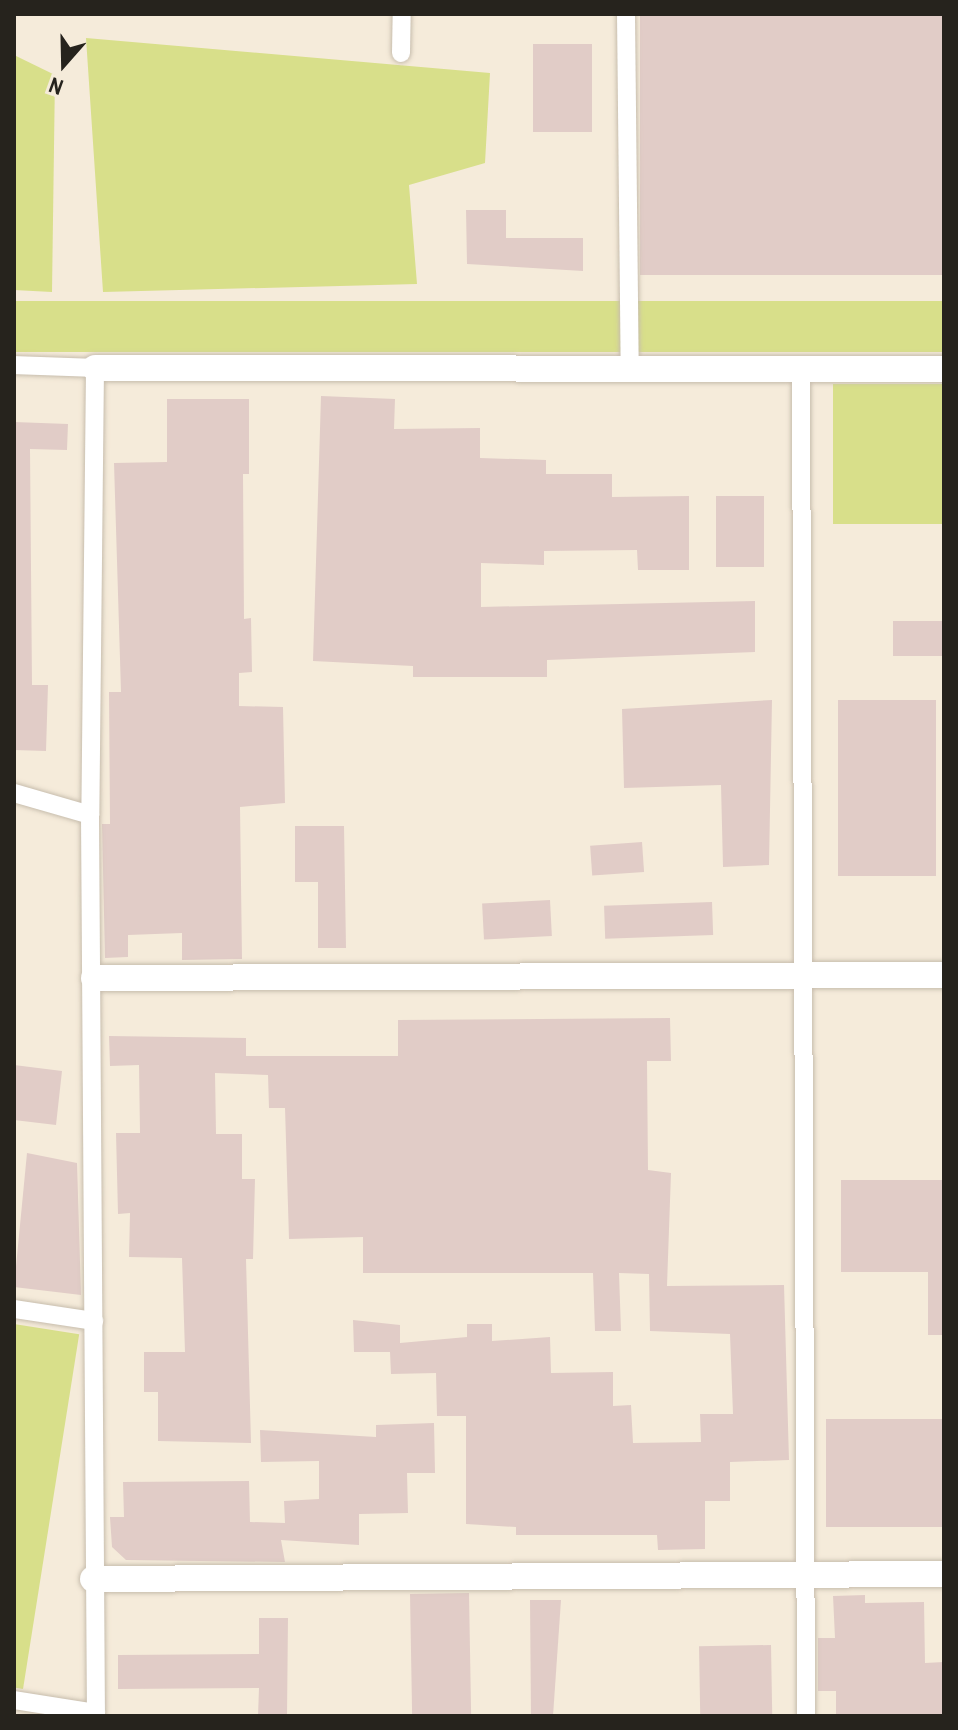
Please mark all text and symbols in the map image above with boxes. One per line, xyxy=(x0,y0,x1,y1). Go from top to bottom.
north arrow xyxy=(24,24,104,104)
text: N xyxy=(45,70,67,103)

